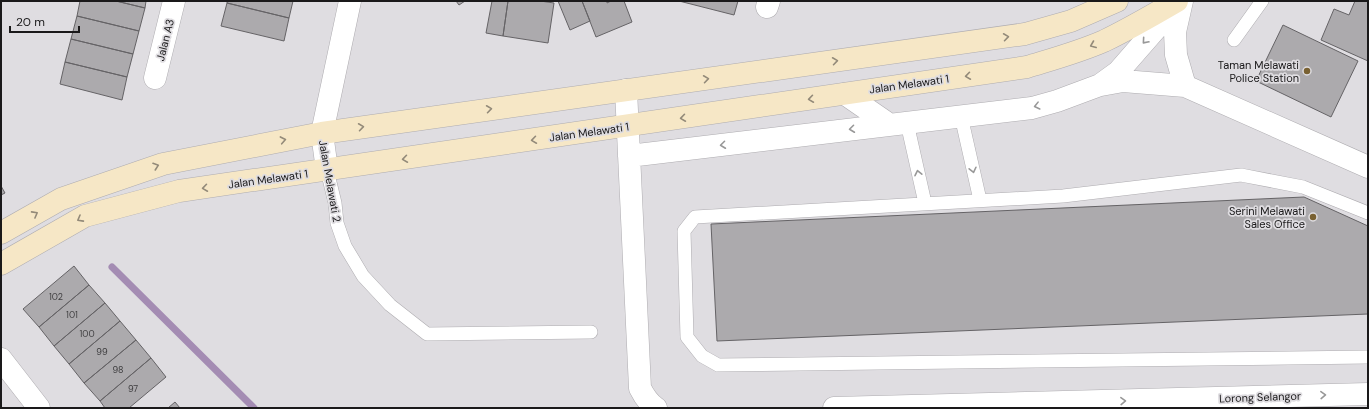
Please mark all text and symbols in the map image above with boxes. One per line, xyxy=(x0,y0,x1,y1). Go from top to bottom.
scale bar xyxy=(10,8,79,34)
text: 20 m xyxy=(16,14,45,30)
street label: Jalan A3 xyxy=(153,18,177,62)
one-way arrow xyxy=(1003,33,1009,42)
one-way arrow xyxy=(1142,36,1150,44)
one-way arrow xyxy=(1090,41,1097,49)
one-way arrow xyxy=(832,57,838,66)
place label: Taman Melawati Police Station xyxy=(1218,58,1299,85)
marker: Taman Melawati Police Station xyxy=(1302,66,1312,76)
street label: Jalan Melawati 1 xyxy=(868,71,950,97)
one-way arrow xyxy=(965,71,971,80)
one-way arrow xyxy=(703,75,710,84)
one-way arrow xyxy=(808,94,814,103)
one-way arrow xyxy=(1034,101,1041,110)
one-way arrow xyxy=(486,105,492,114)
one-way arrow xyxy=(680,113,686,122)
street label: Jalan Melawati 1 xyxy=(548,119,630,145)
one-way arrow xyxy=(358,123,364,132)
one-way arrow xyxy=(849,124,855,133)
one-way arrow xyxy=(531,135,537,144)
one-way arrow xyxy=(280,137,286,145)
street label: Jalan Melawati 2 xyxy=(316,139,344,223)
one-way arrow xyxy=(720,140,726,149)
one-way arrow xyxy=(402,154,408,163)
one-way arrow xyxy=(152,163,159,171)
street label: Jalan Melawati 1 xyxy=(227,166,309,192)
one-way arrow xyxy=(968,167,976,173)
one-way arrow xyxy=(915,170,923,176)
one-way arrow xyxy=(202,183,208,192)
place label: Serini Melawati Sales Office xyxy=(1229,204,1305,231)
one-way arrow xyxy=(31,212,38,219)
marker: Serini Melawati Sales Office xyxy=(1308,212,1318,222)
one-way arrow xyxy=(77,215,84,222)
house number: 102 xyxy=(49,291,63,303)
house number: 101 xyxy=(66,309,78,321)
house number: 100 xyxy=(79,328,95,340)
house number: 99 xyxy=(96,346,108,358)
house number: 98 xyxy=(113,364,123,376)
house number: 97 xyxy=(128,383,138,395)
street label: Lorong Selangor xyxy=(1219,389,1301,405)
one-way arrow xyxy=(1320,391,1326,399)
one-way arrow xyxy=(1120,396,1126,405)

